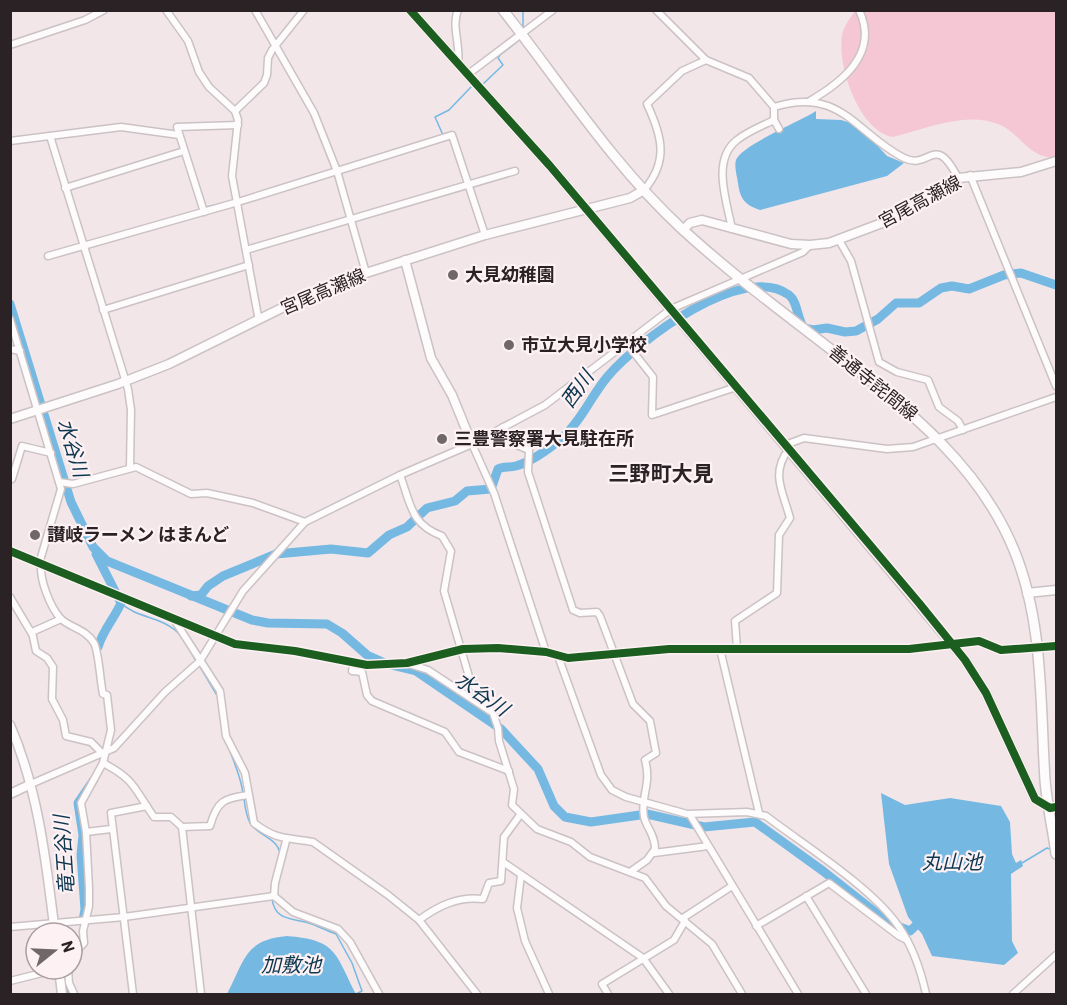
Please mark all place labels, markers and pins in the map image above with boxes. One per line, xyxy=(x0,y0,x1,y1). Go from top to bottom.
place label: 大見幼稚園 xyxy=(465,263,555,285)
marker: 大見幼稚園 xyxy=(446,268,460,282)
place label: 市立大見小学校 xyxy=(521,333,647,355)
marker: 市立大見小学校 xyxy=(502,338,516,352)
place label: 三豊警察署大見駐在所 xyxy=(454,427,634,449)
marker: 三豊警察署大見駐在所 xyxy=(435,432,449,446)
place label: 讃岐ラーメン はまんど xyxy=(47,523,229,545)
marker: 讃岐ラーメン はまんど xyxy=(28,528,42,542)

